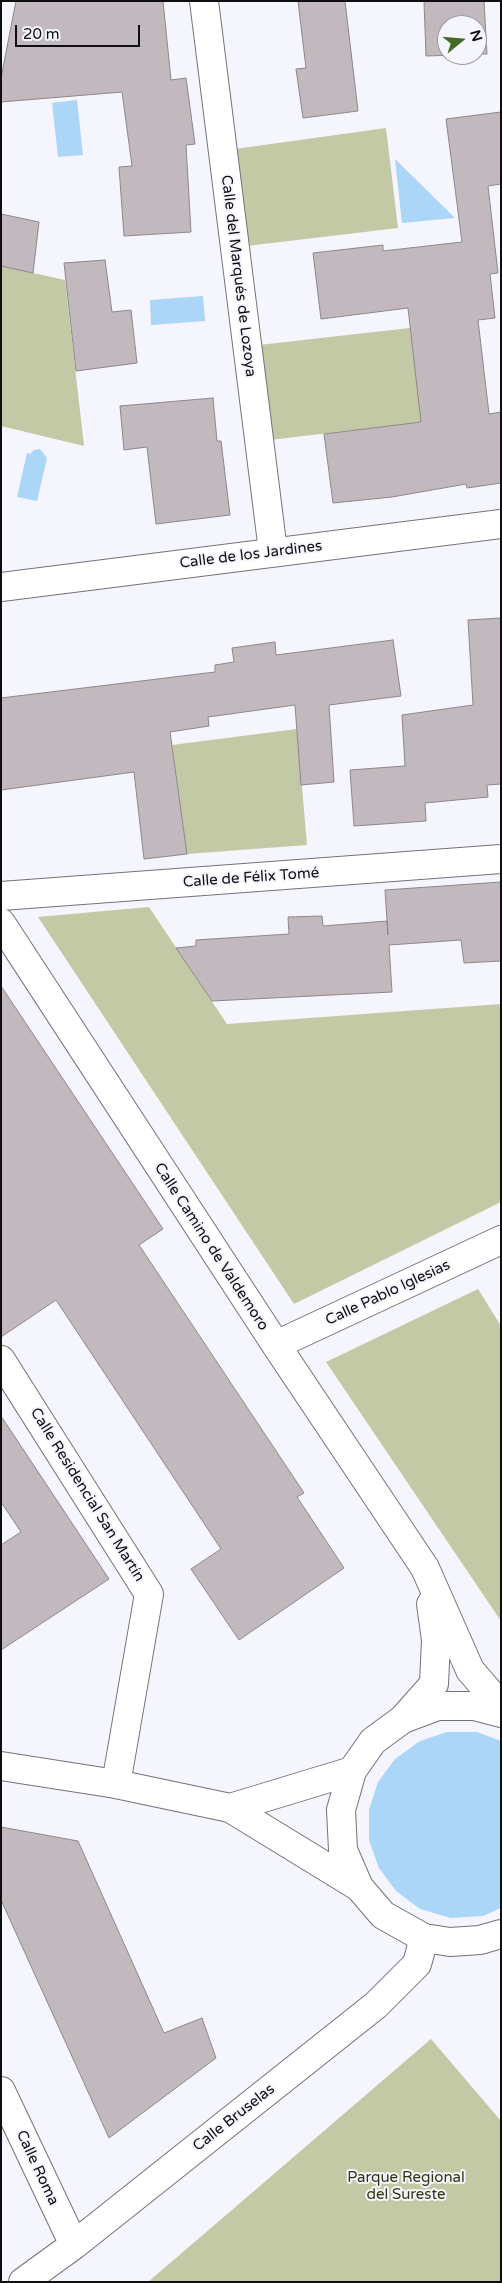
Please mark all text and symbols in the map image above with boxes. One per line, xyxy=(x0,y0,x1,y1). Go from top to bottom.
scale bar xyxy=(18,15,142,47)
north arrow xyxy=(437,15,487,65)
text: 20 m xyxy=(23,25,60,43)
text: N xyxy=(466,28,486,44)
street label: Calle del Marqués de Lozoya xyxy=(217,174,259,378)
street label: Calle de los Jardines xyxy=(179,537,323,573)
street label: Calle de Félix Tomé xyxy=(182,864,320,892)
street label: Calle Camino de Valdemoro xyxy=(150,1160,272,1334)
street label: Calle Pablo Iglesias xyxy=(323,1256,453,1330)
street label: Calle Residencial San Martín xyxy=(26,1405,148,1585)
street label: Calle Bruselas xyxy=(189,2080,279,2156)
street label: Calle Roma xyxy=(12,2128,62,2208)
park label: Parque Regional del Sureste xyxy=(347,2169,465,2204)

